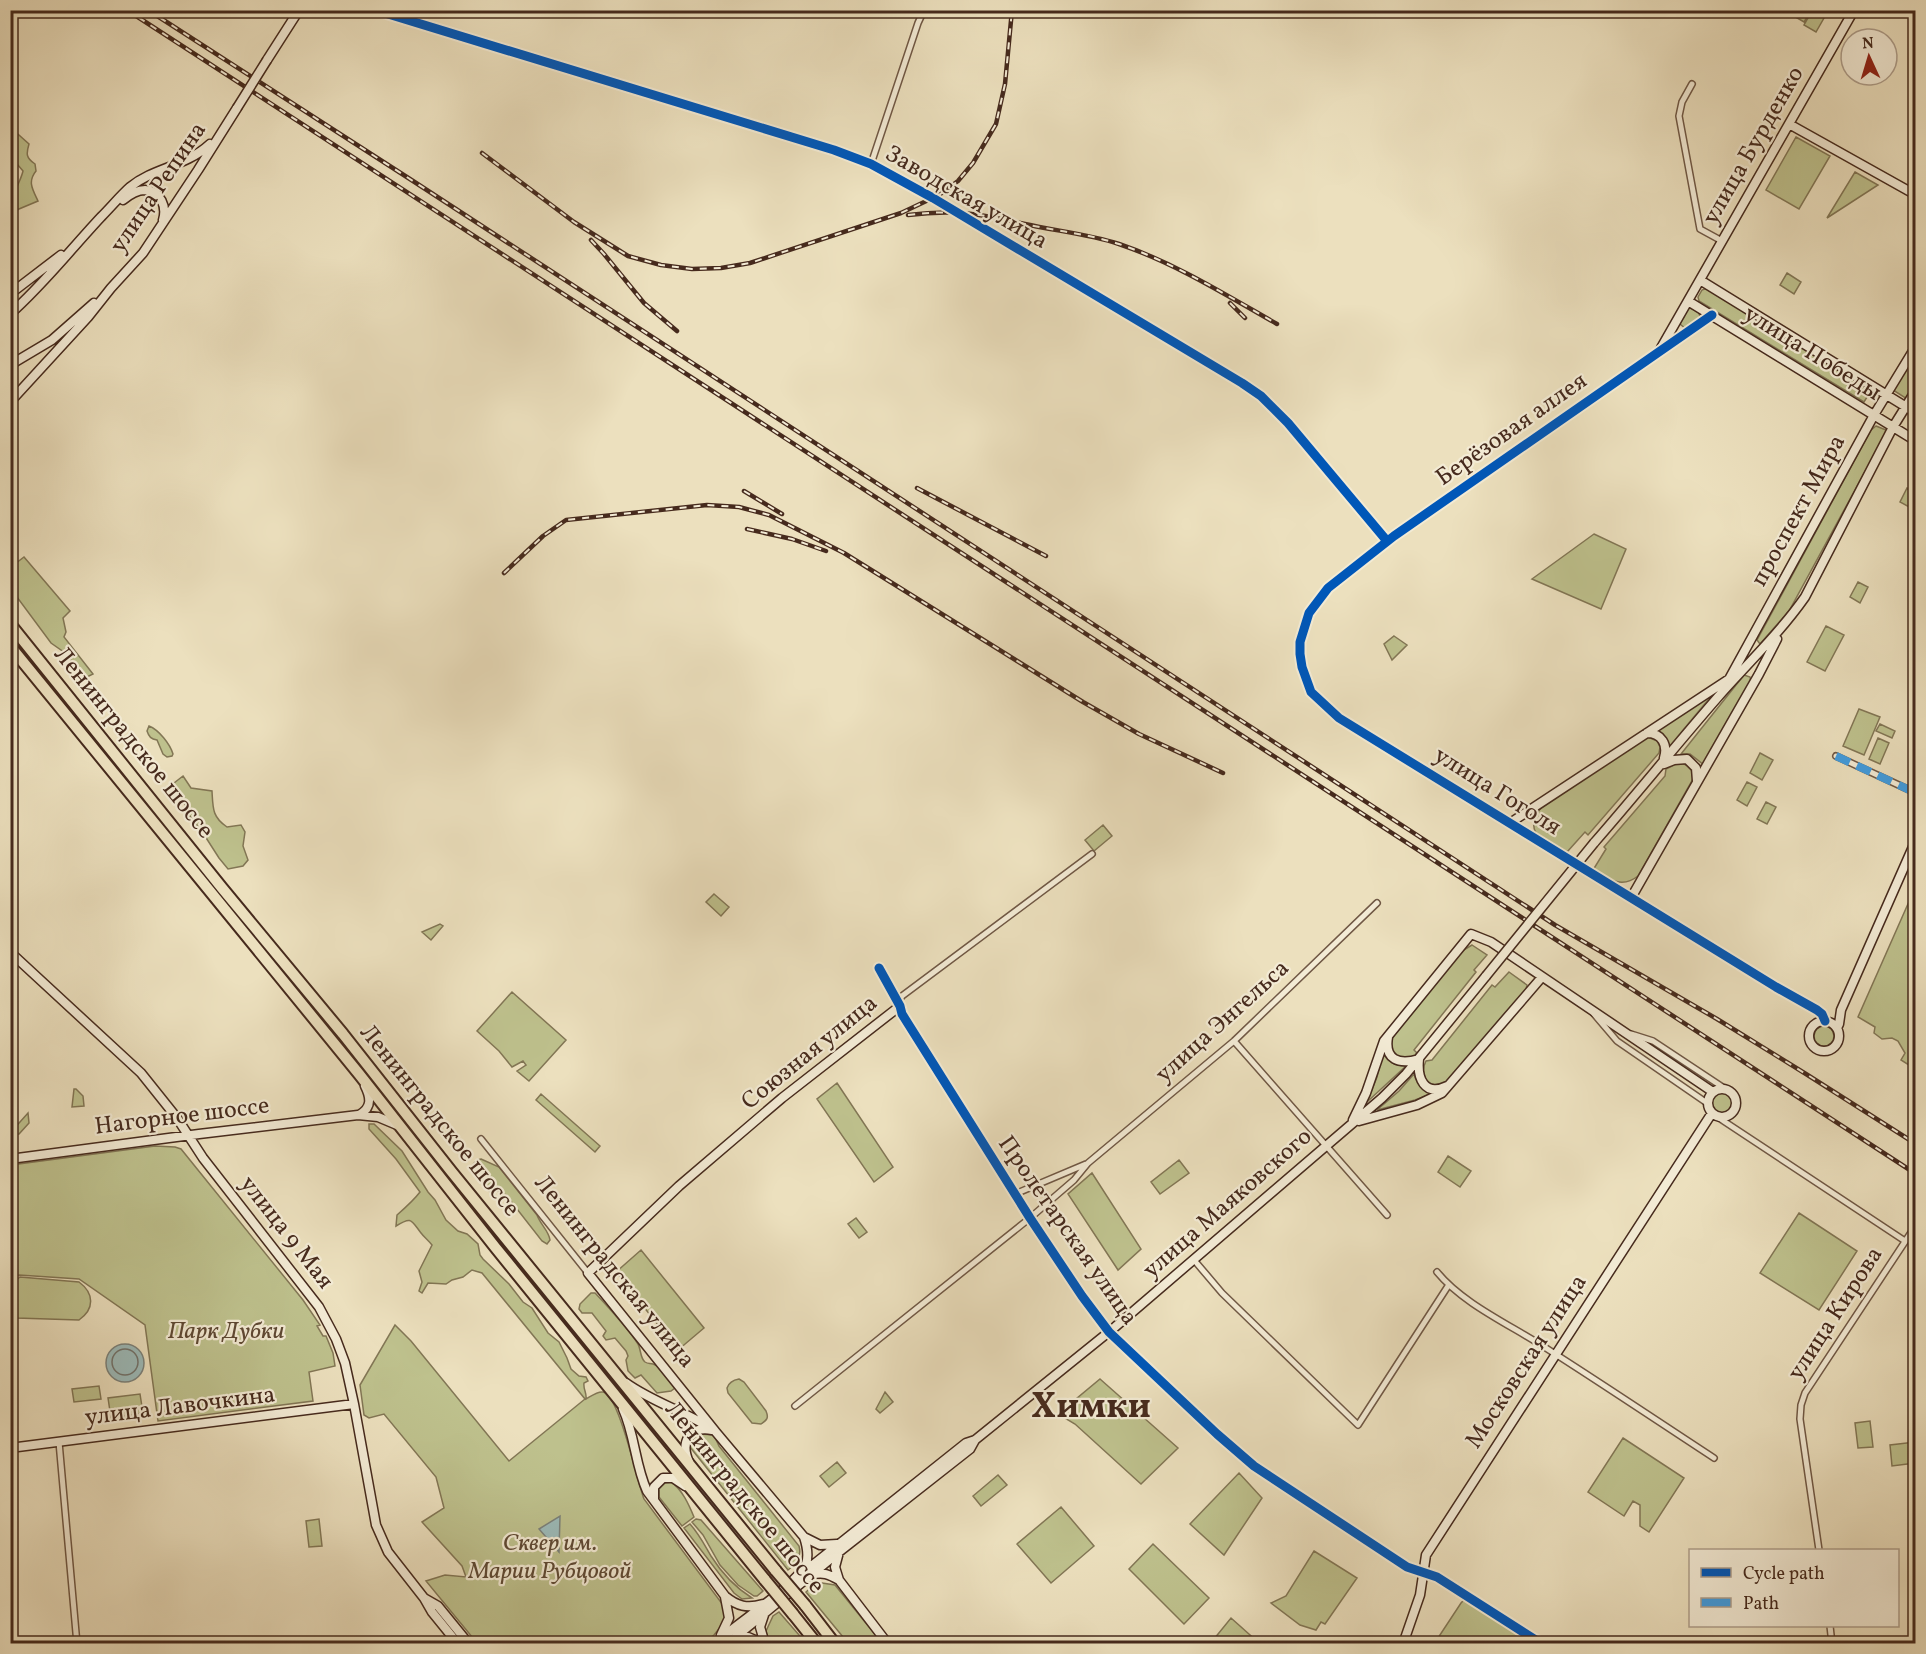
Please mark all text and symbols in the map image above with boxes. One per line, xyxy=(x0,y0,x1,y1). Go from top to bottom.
north arrow xyxy=(1839,27,1899,87)
text: N xyxy=(1862,33,1875,55)
street label: улица Бурденко xyxy=(1695,60,1813,232)
street label: улица Репина xyxy=(103,116,215,260)
street label: Заводская улица xyxy=(878,138,1054,258)
street label: улица Победы xyxy=(1737,298,1888,410)
street label: Берёзовая аллея xyxy=(1429,365,1595,495)
street label: проспект Мира xyxy=(1743,429,1855,593)
street label: Ленинградское шоссе xyxy=(45,639,221,847)
street label: улица Гоголя xyxy=(1427,739,1567,845)
street label: улица Энгельса xyxy=(1148,952,1298,1092)
street label: Союзная улица xyxy=(734,987,886,1119)
street label: Ленинградское шоссе xyxy=(351,1017,527,1225)
street label: Нагорное шоссе xyxy=(93,1089,271,1145)
street label: улица Маяковского xyxy=(1136,1121,1320,1287)
street label: Пролетарская улица xyxy=(989,1129,1145,1333)
street label: Ленинградская улица xyxy=(525,1168,703,1376)
street label: улица 9 Мая xyxy=(231,1169,341,1297)
street label: улица Кирова xyxy=(1780,1241,1892,1387)
street label: Московская улица xyxy=(1458,1268,1596,1456)
park label: Парк Дубки xyxy=(168,1315,284,1349)
street label: улица Лавочкина xyxy=(83,1378,277,1436)
district label: Химки xyxy=(1031,1383,1151,1433)
street label: Ленинградское шоссе xyxy=(656,1394,832,1602)
park label: Сквер им. Марии Рубцовой xyxy=(468,1527,631,1589)
legend xyxy=(1689,1549,1899,1627)
text: Cycle path xyxy=(1743,1562,1825,1587)
text: Path xyxy=(1743,1592,1779,1617)

